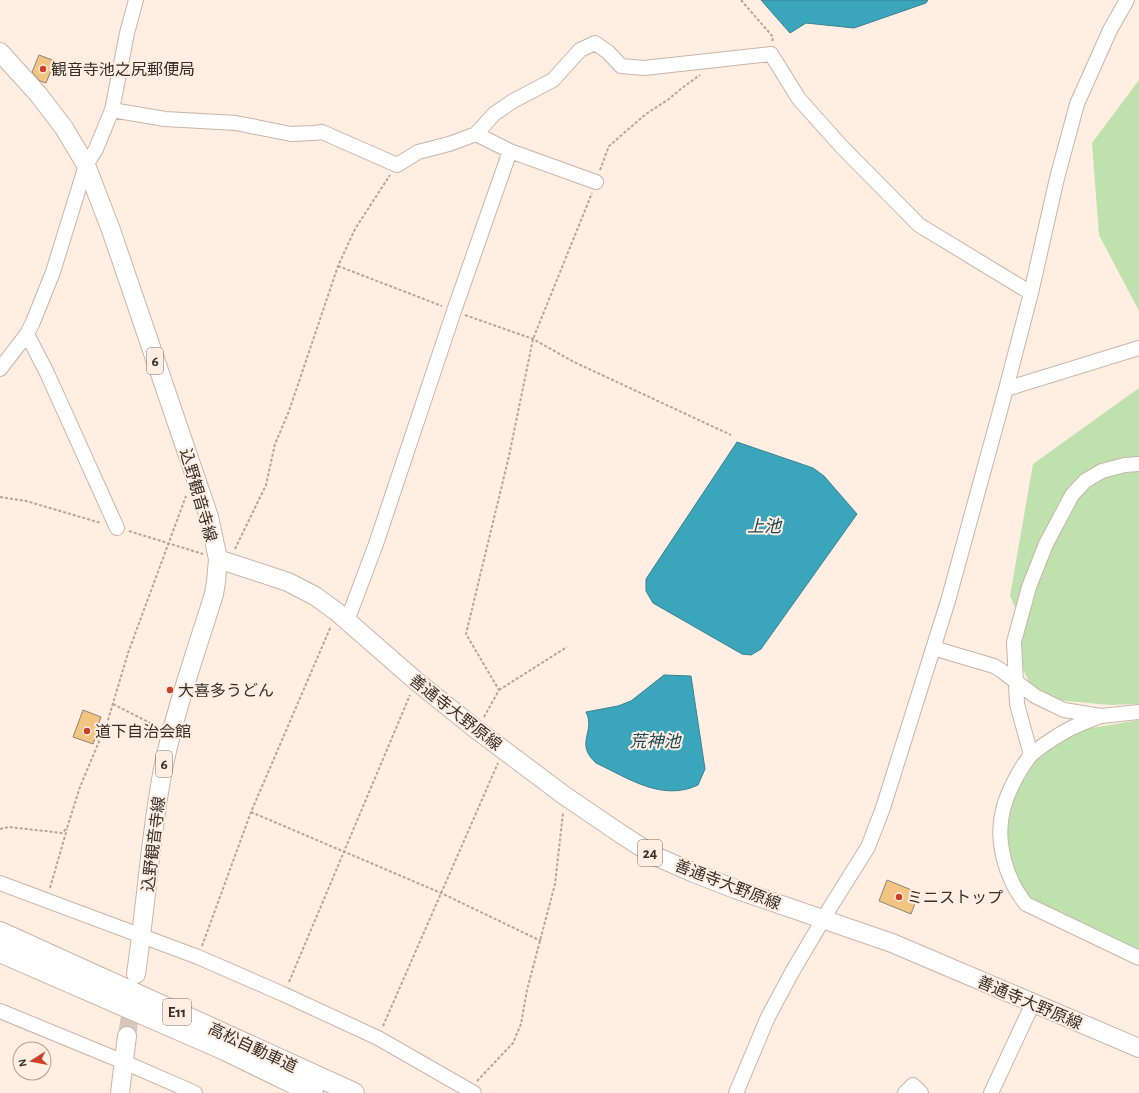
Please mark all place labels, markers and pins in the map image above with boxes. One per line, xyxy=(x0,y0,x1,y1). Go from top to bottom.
place label: 観音寺池之尻郵便局 xyxy=(51,61,195,78)
marker: 観音寺池之尻郵便局 xyxy=(38,64,48,74)
place label: 大喜多うどん xyxy=(178,682,274,699)
marker: 大喜多うどん xyxy=(165,685,175,695)
place label: 道下自治会館 xyxy=(95,723,191,740)
marker: 道下自治会館 xyxy=(82,726,92,736)
place label: ミニストップ xyxy=(907,890,1003,906)
marker: ミニストップ xyxy=(894,892,904,902)

